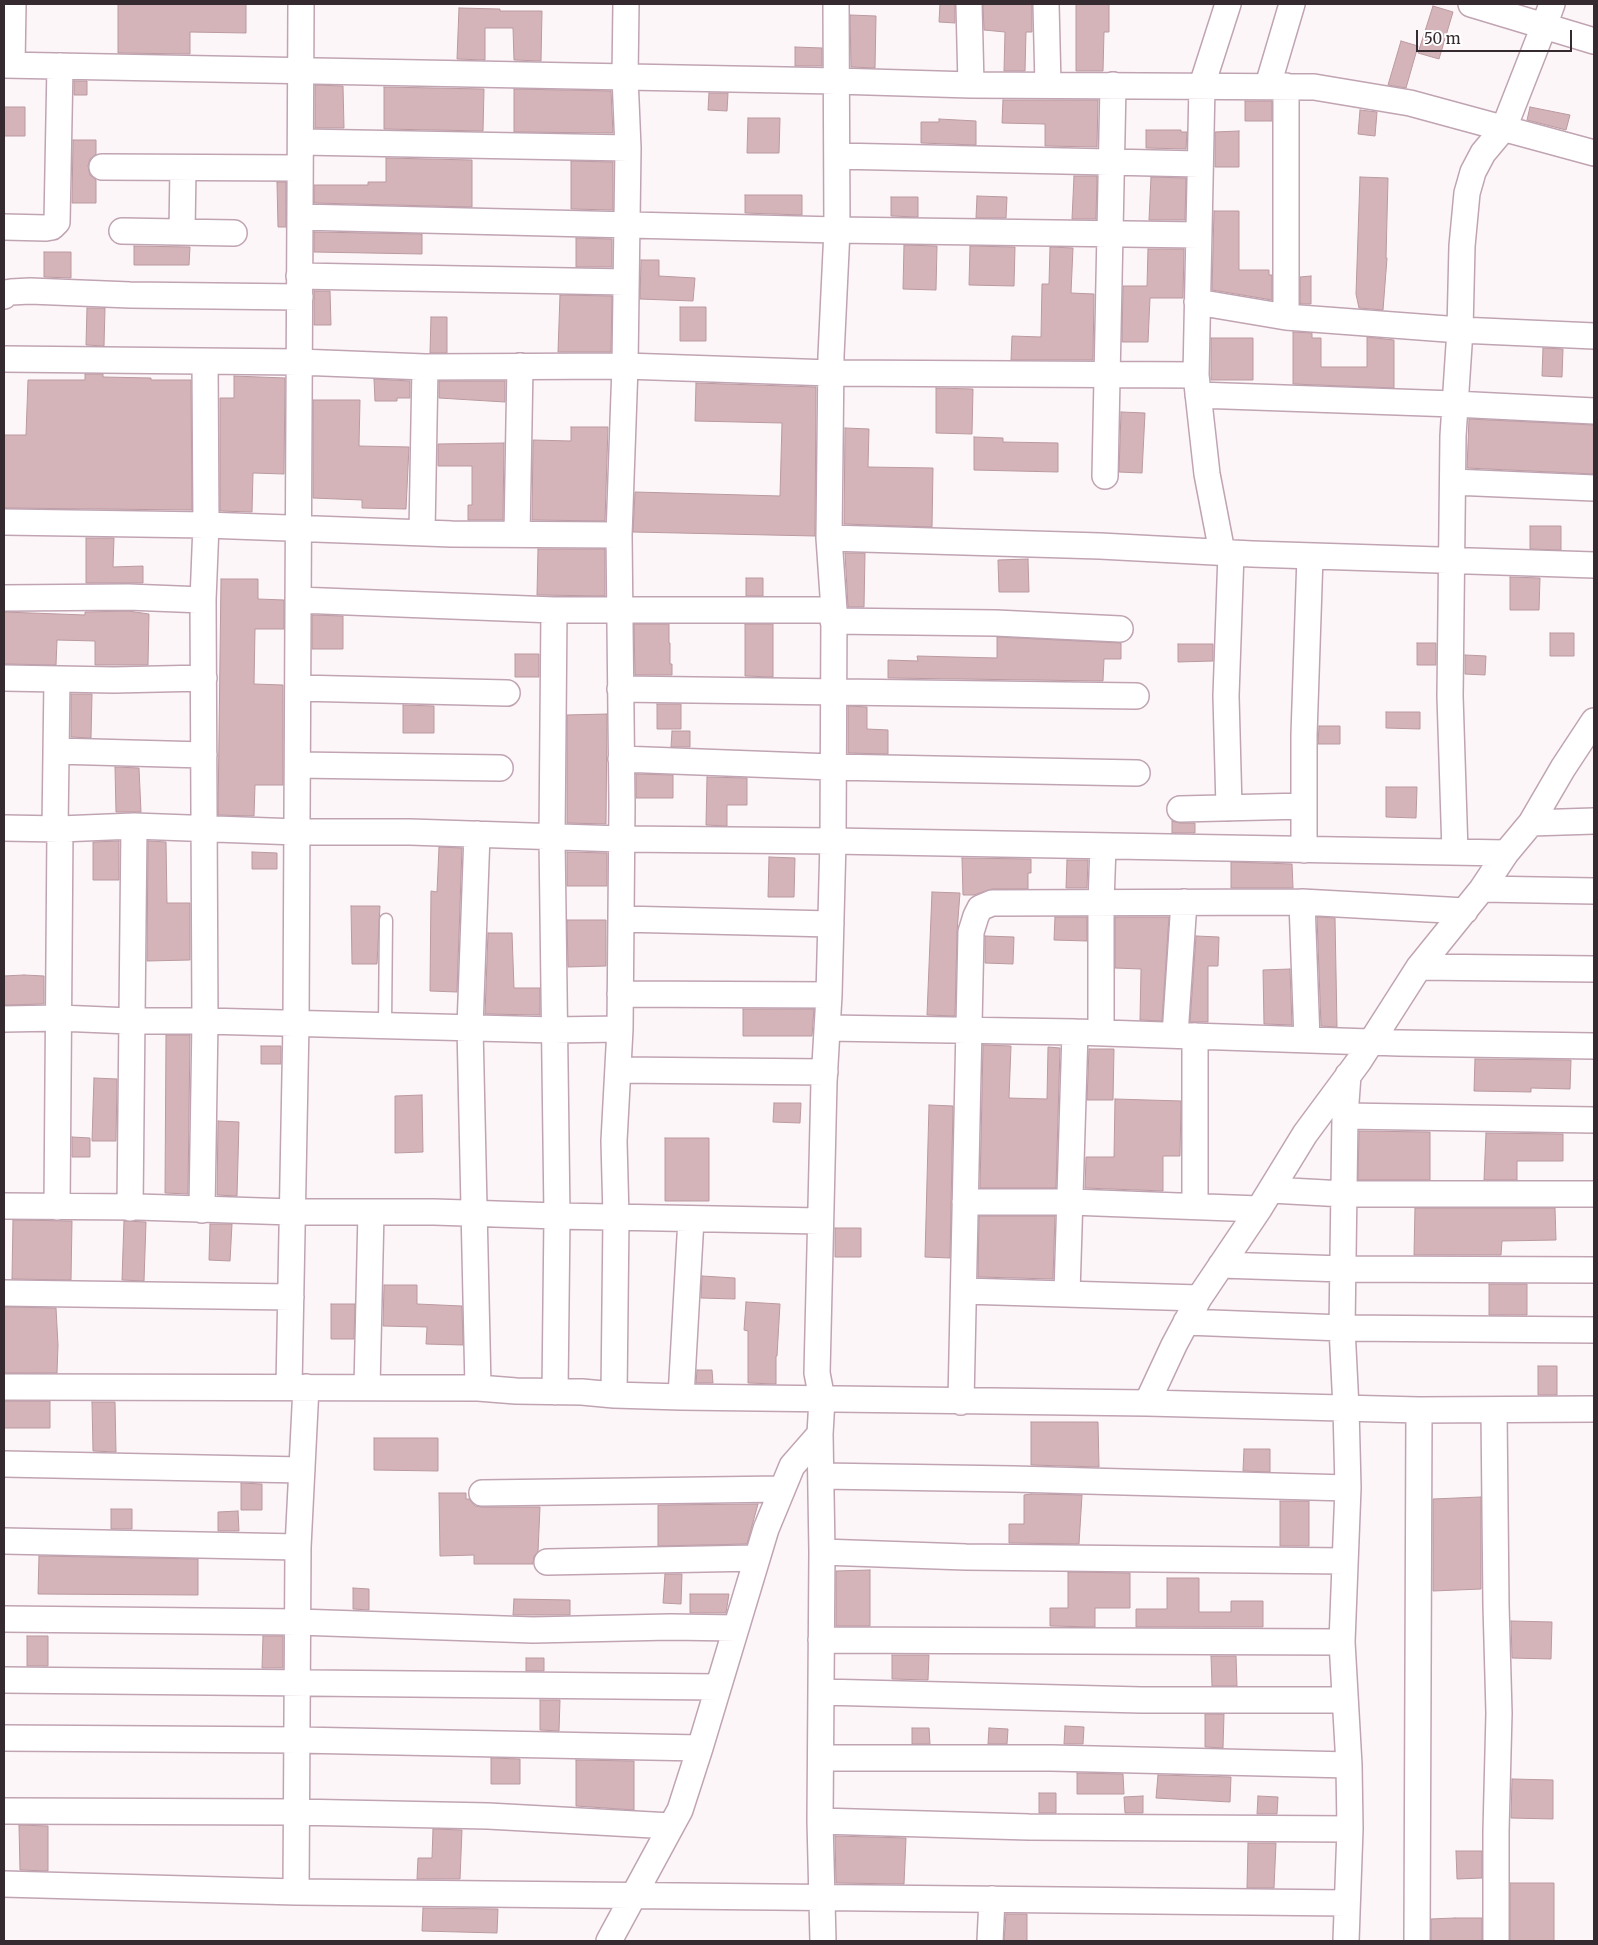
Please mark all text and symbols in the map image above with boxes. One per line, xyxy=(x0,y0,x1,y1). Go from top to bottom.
scale bar xyxy=(1418,20,1574,52)
text: 50 m xyxy=(1424,29,1461,48)

